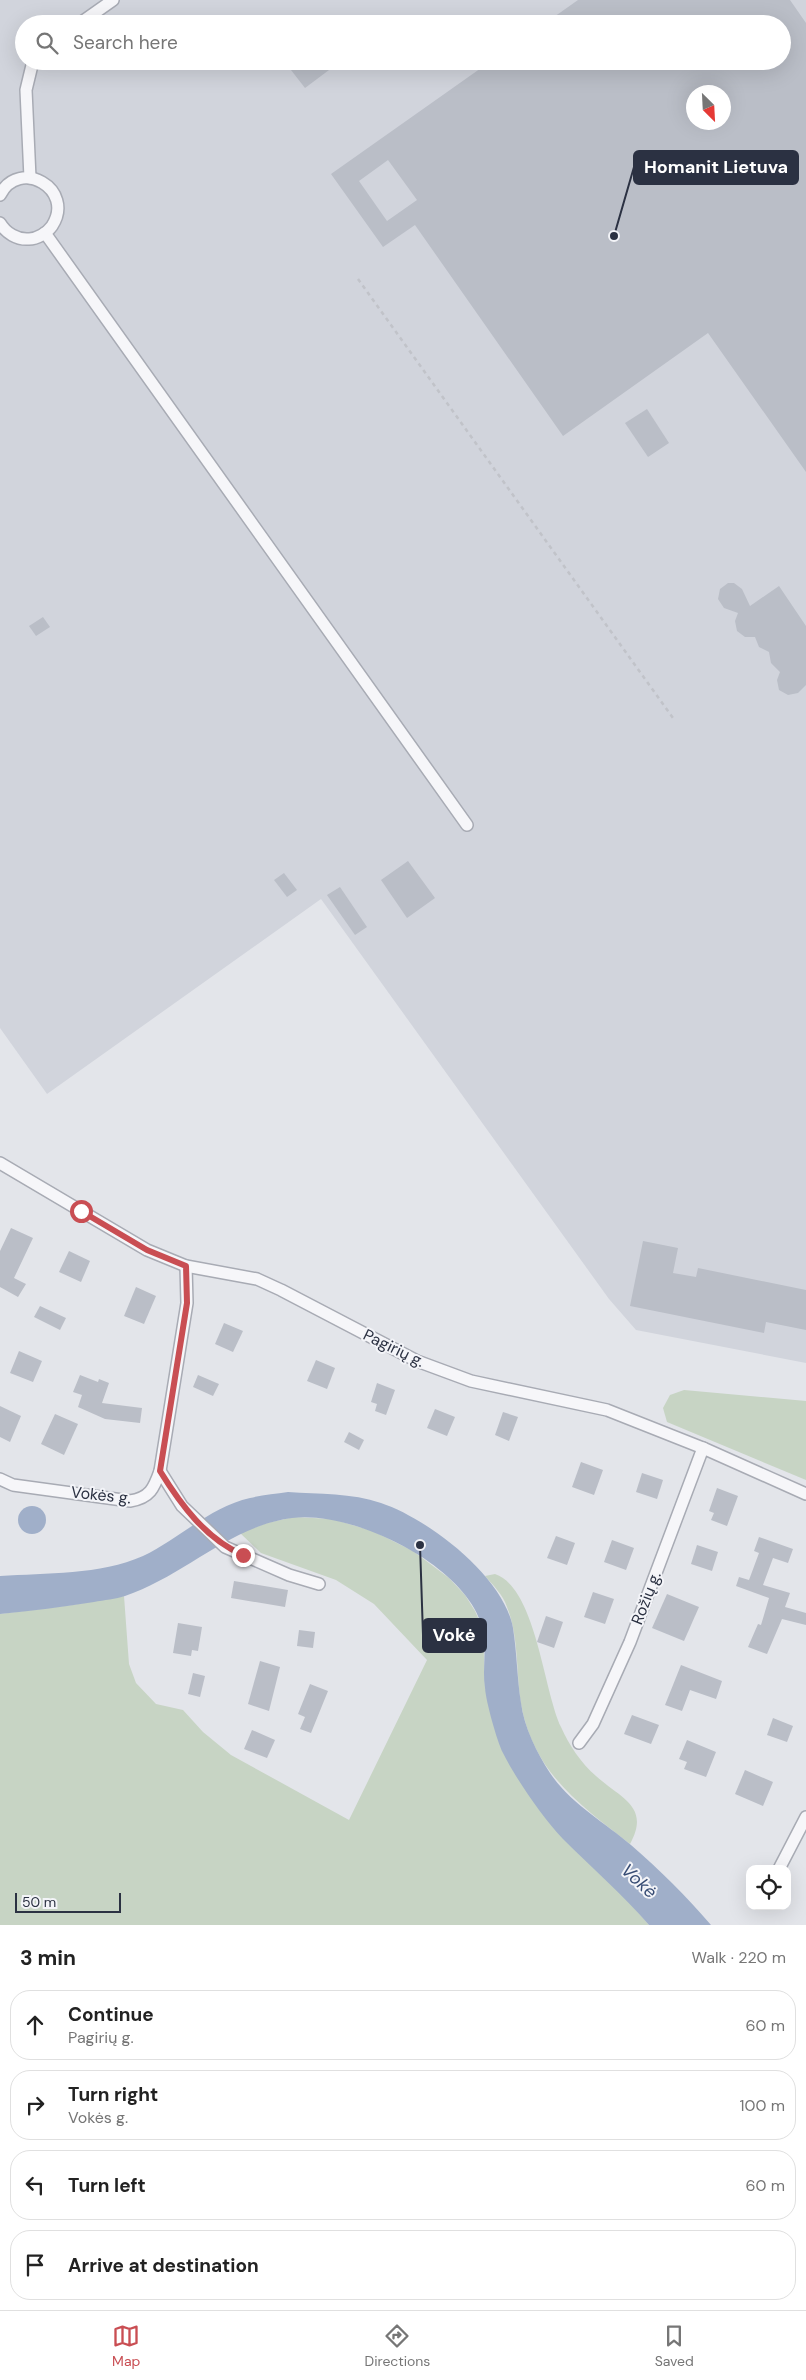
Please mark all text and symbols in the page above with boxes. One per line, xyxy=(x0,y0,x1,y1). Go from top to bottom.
search box xyxy=(15,15,791,70)
icon: search xyxy=(33,29,61,57)
text: Search here xyxy=(73,30,178,55)
north arrow xyxy=(686,85,731,130)
callout: Homanit Lietuva xyxy=(634,151,798,184)
text: Homanit Lietuva xyxy=(644,155,788,179)
route start xyxy=(70,1200,93,1223)
street label: Pagirių g. xyxy=(360,1324,428,1372)
street label: Vokės g. xyxy=(70,1481,132,1509)
route end xyxy=(232,1544,255,1567)
street label: Rožių g. xyxy=(626,1568,666,1628)
callout: Vokė xyxy=(423,1619,486,1652)
text: Vokė xyxy=(432,1623,476,1647)
water label: Vokė xyxy=(616,1858,662,1904)
map controls xyxy=(746,1865,791,1910)
button: locate xyxy=(746,1865,791,1910)
scale bar xyxy=(15,1890,121,1913)
text: 50 m xyxy=(22,1893,56,1911)
text: 3 min xyxy=(20,1944,76,1972)
text: Walk · 220 m xyxy=(692,1947,786,1968)
text: Continue xyxy=(68,2002,154,2027)
icon: ahead xyxy=(21,2011,49,2039)
text: 60 m xyxy=(745,2015,785,2036)
text: Pagirių g. xyxy=(68,2027,134,2048)
text: Turn right xyxy=(68,2082,158,2107)
icon: right xyxy=(21,2091,49,2119)
text: 100 m xyxy=(740,2095,785,2116)
text: Vokės g. xyxy=(68,2107,128,2128)
icon: left xyxy=(21,2171,49,2199)
text: Turn left xyxy=(68,2173,146,2198)
text: 60 m xyxy=(745,2175,785,2196)
icon: arrive xyxy=(21,2251,49,2279)
text: Arrive at destination xyxy=(68,2253,259,2278)
tab: Map xyxy=(112,2322,140,2370)
tab: Directions xyxy=(365,2322,430,2370)
tab: Saved xyxy=(655,2322,694,2370)

